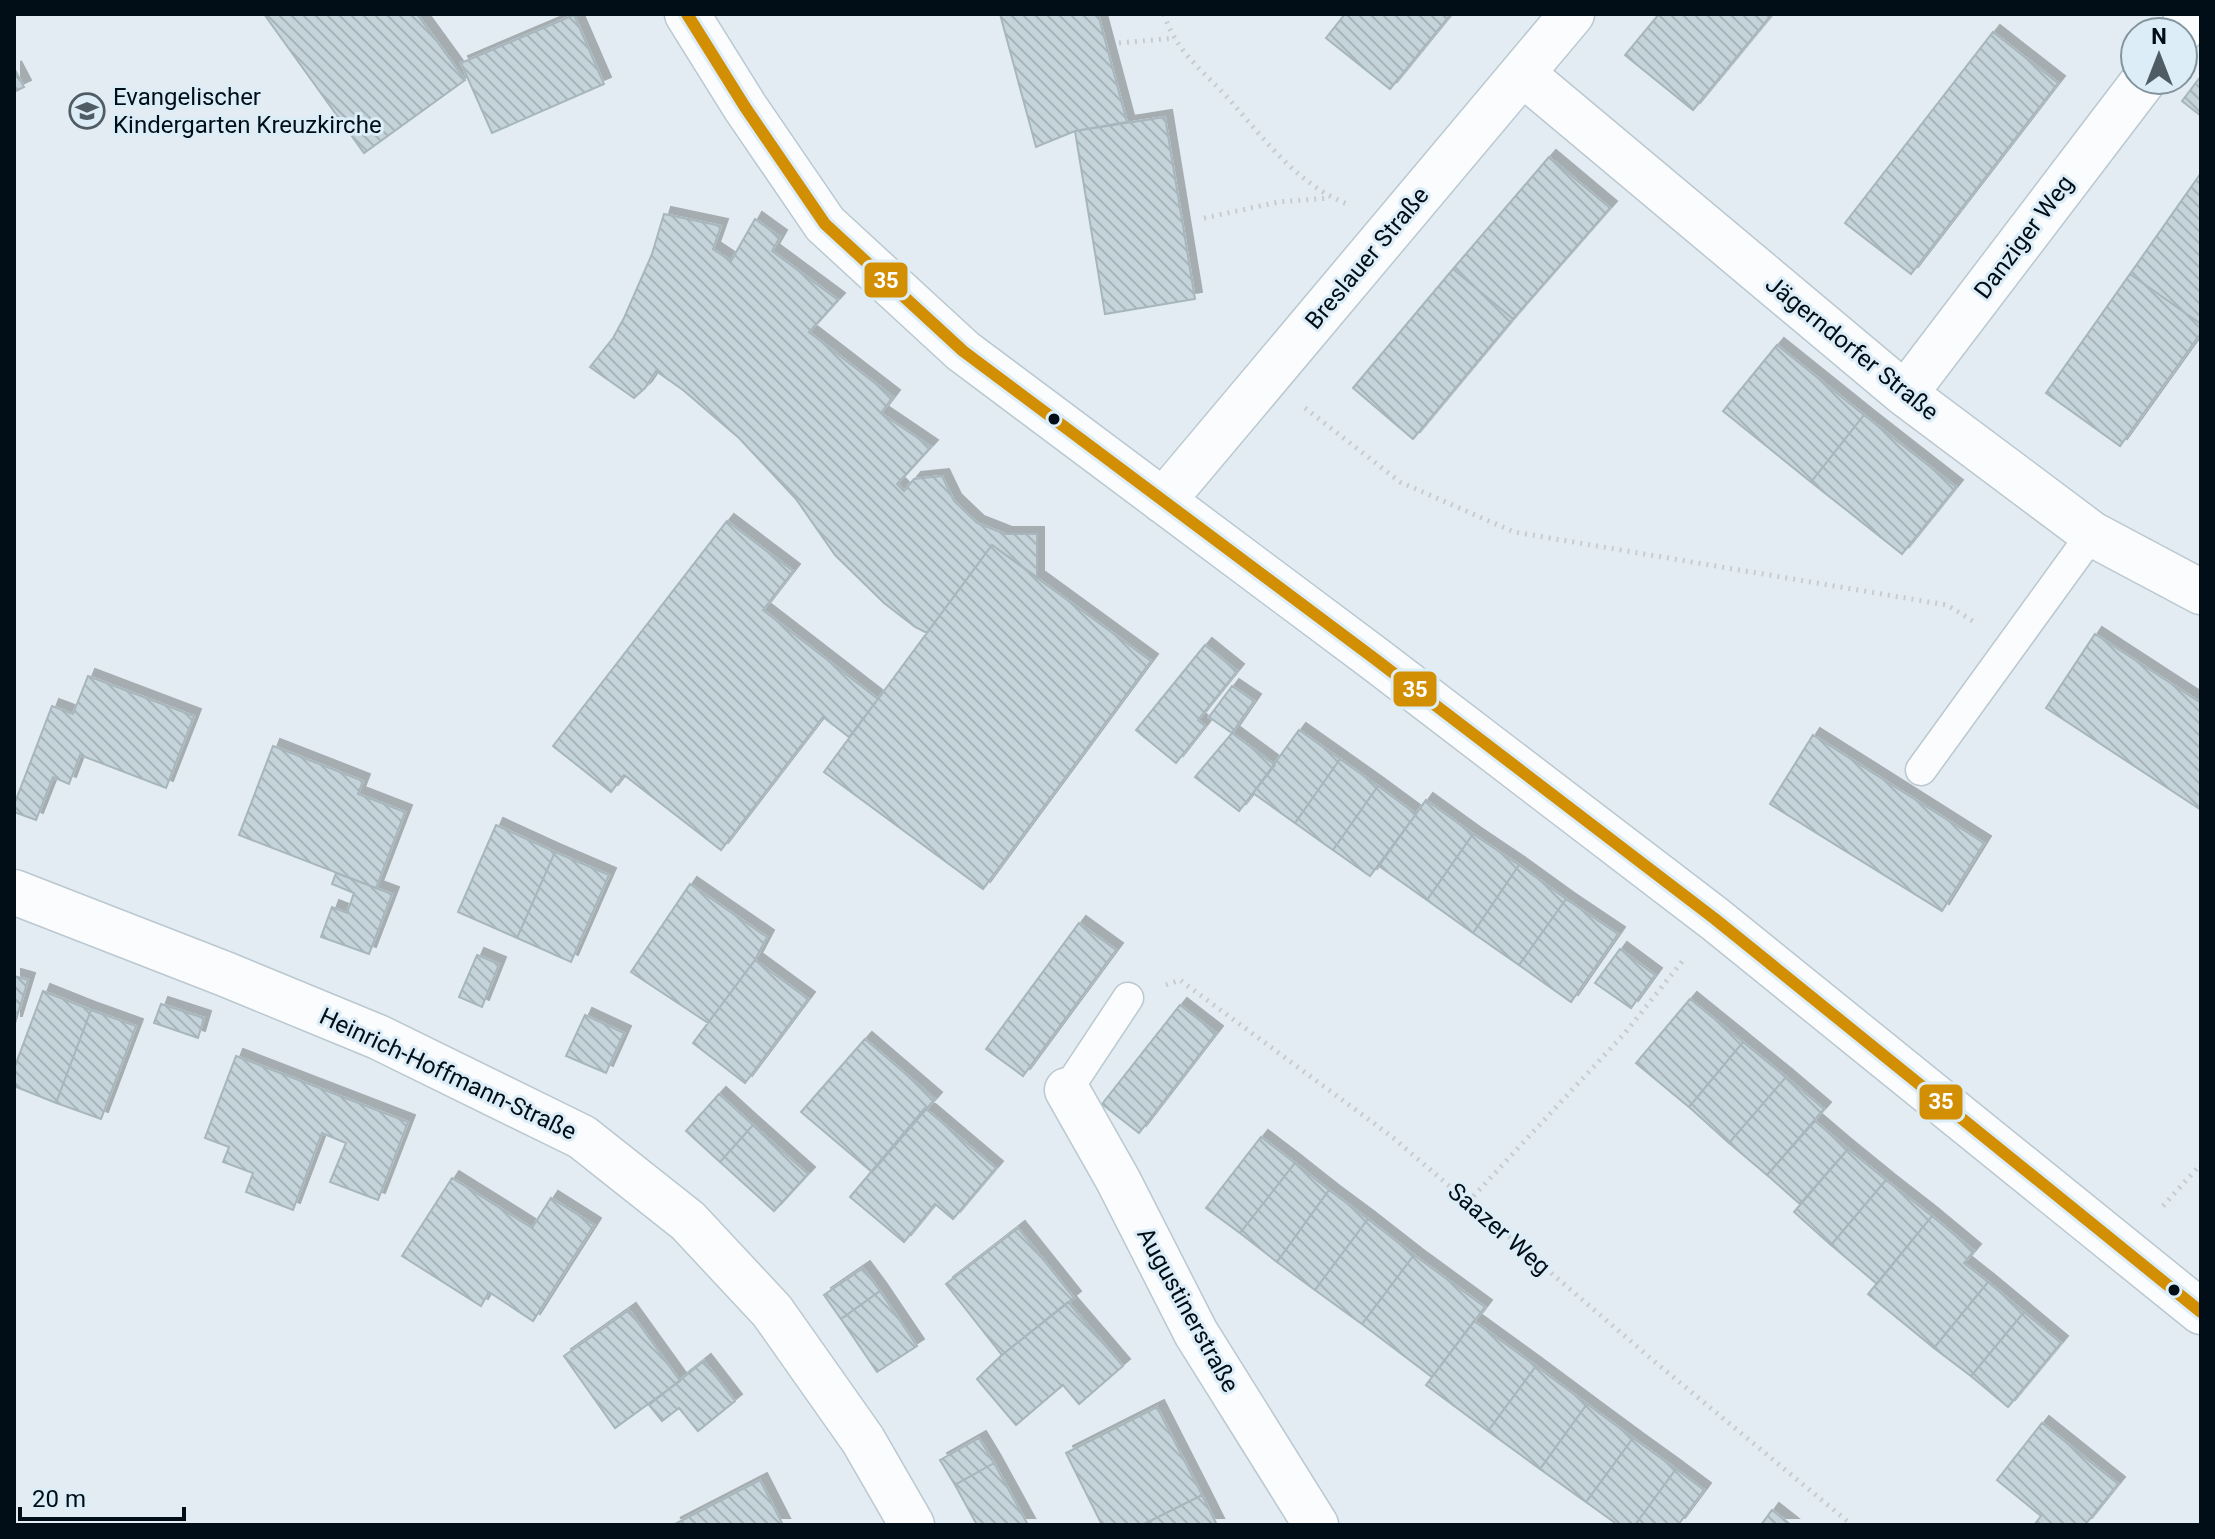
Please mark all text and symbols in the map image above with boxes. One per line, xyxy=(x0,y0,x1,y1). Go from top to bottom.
north arrow xyxy=(2119,16,2199,96)
text: N xyxy=(2151,24,2167,49)
place label: Evangelischer Kindergarten Kreuzkirche xyxy=(113,83,382,139)
school or university icon: Evangelischer Kindergarten Kreuzkirche xyxy=(68,92,106,130)
street label: Danziger Weg xyxy=(1969,170,2079,304)
street label: Breslauer Straße xyxy=(1299,181,1435,335)
line badge: 35 xyxy=(863,261,909,299)
text: 35 xyxy=(873,268,899,293)
street label: Jägerndorfer Straße xyxy=(1760,270,1944,426)
unlabelled marker xyxy=(1046,411,1062,427)
line badge: 35 xyxy=(1392,670,1438,708)
text: 35 xyxy=(1402,677,1428,702)
street label: Heinrich-Hoffmann-Straße xyxy=(315,1002,581,1146)
line badge: 35 xyxy=(1918,1083,1964,1121)
text: 35 xyxy=(1928,1089,1954,1114)
street label: Saazer Weg xyxy=(1442,1177,1556,1281)
street label: Augustinerstraße xyxy=(1131,1223,1245,1397)
unlabelled marker xyxy=(2166,1282,2182,1298)
scale bar xyxy=(20,1471,184,1521)
text: 20 m xyxy=(32,1485,86,1513)

